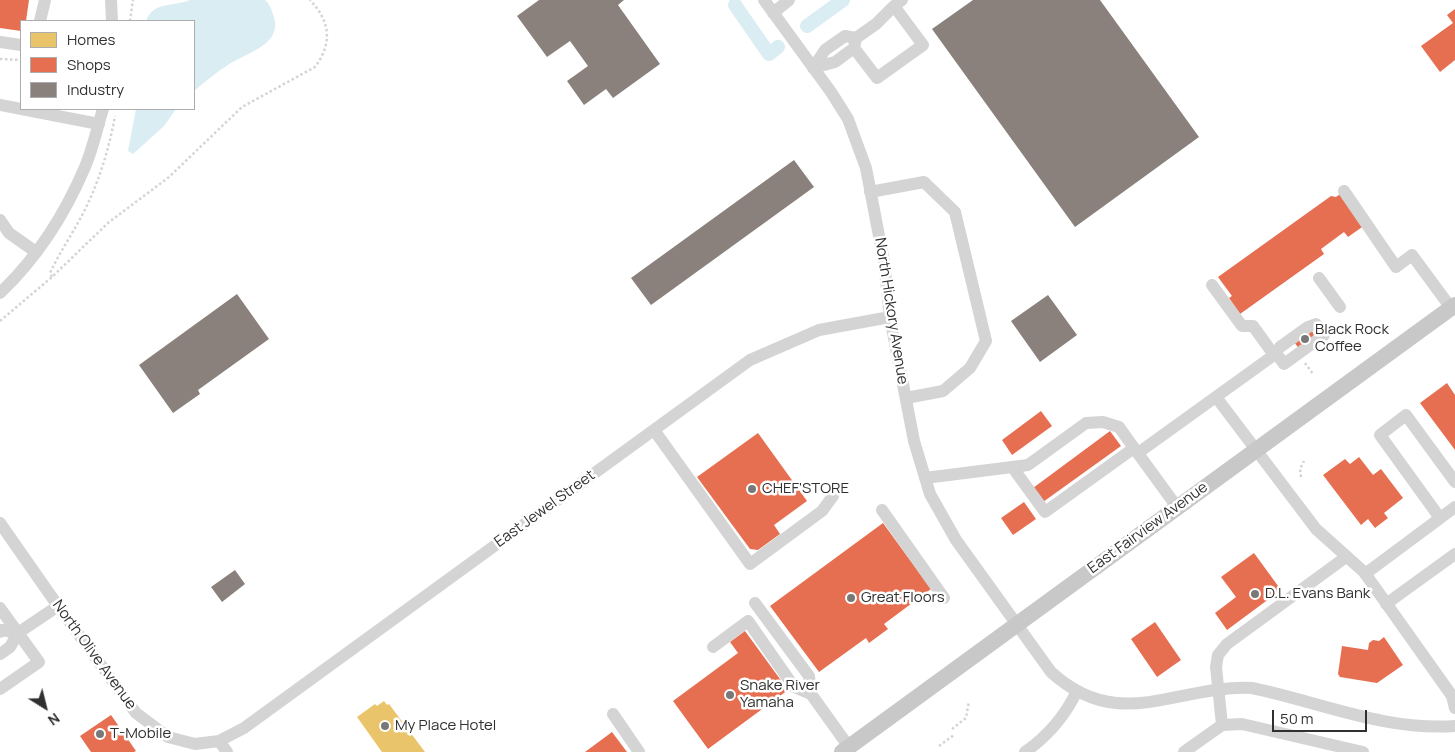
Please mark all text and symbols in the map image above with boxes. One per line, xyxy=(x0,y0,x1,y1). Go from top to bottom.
legend xyxy=(20,20,195,110)
text: Homes xyxy=(67,29,115,50)
text: Shops xyxy=(67,54,111,75)
text: Industry xyxy=(67,79,124,100)
street label: North Hickory Avenue xyxy=(871,236,911,386)
place label: Black Rock Coffee xyxy=(1315,321,1389,356)
marker: Black Rock Coffee xyxy=(1299,333,1311,345)
street label: East Jewel Street xyxy=(491,467,599,551)
street label: East Fairview Avenue xyxy=(1085,478,1211,578)
place label: CHEF'STORE xyxy=(762,480,849,498)
marker: CHEF'STORE xyxy=(746,483,758,495)
place label: D.L. Evans Bank xyxy=(1265,585,1370,603)
marker: D.L. Evans Bank xyxy=(1249,588,1261,600)
place label: Great Floors xyxy=(861,589,945,607)
marker: Great Floors xyxy=(845,592,857,604)
street label: North Olive Avenue xyxy=(48,597,140,713)
place label: Snake River Yamaha xyxy=(740,677,820,712)
north arrow xyxy=(20,682,70,732)
marker: Snake River Yamaha xyxy=(724,689,736,701)
scale bar xyxy=(1275,700,1370,732)
text: 50 m xyxy=(1280,708,1314,729)
text: N xyxy=(44,709,64,730)
place label: My Place Hotel xyxy=(395,717,496,735)
marker: My Place Hotel xyxy=(379,720,391,732)
place label: T-Mobile xyxy=(110,725,171,743)
marker: T-Mobile xyxy=(94,728,106,740)

